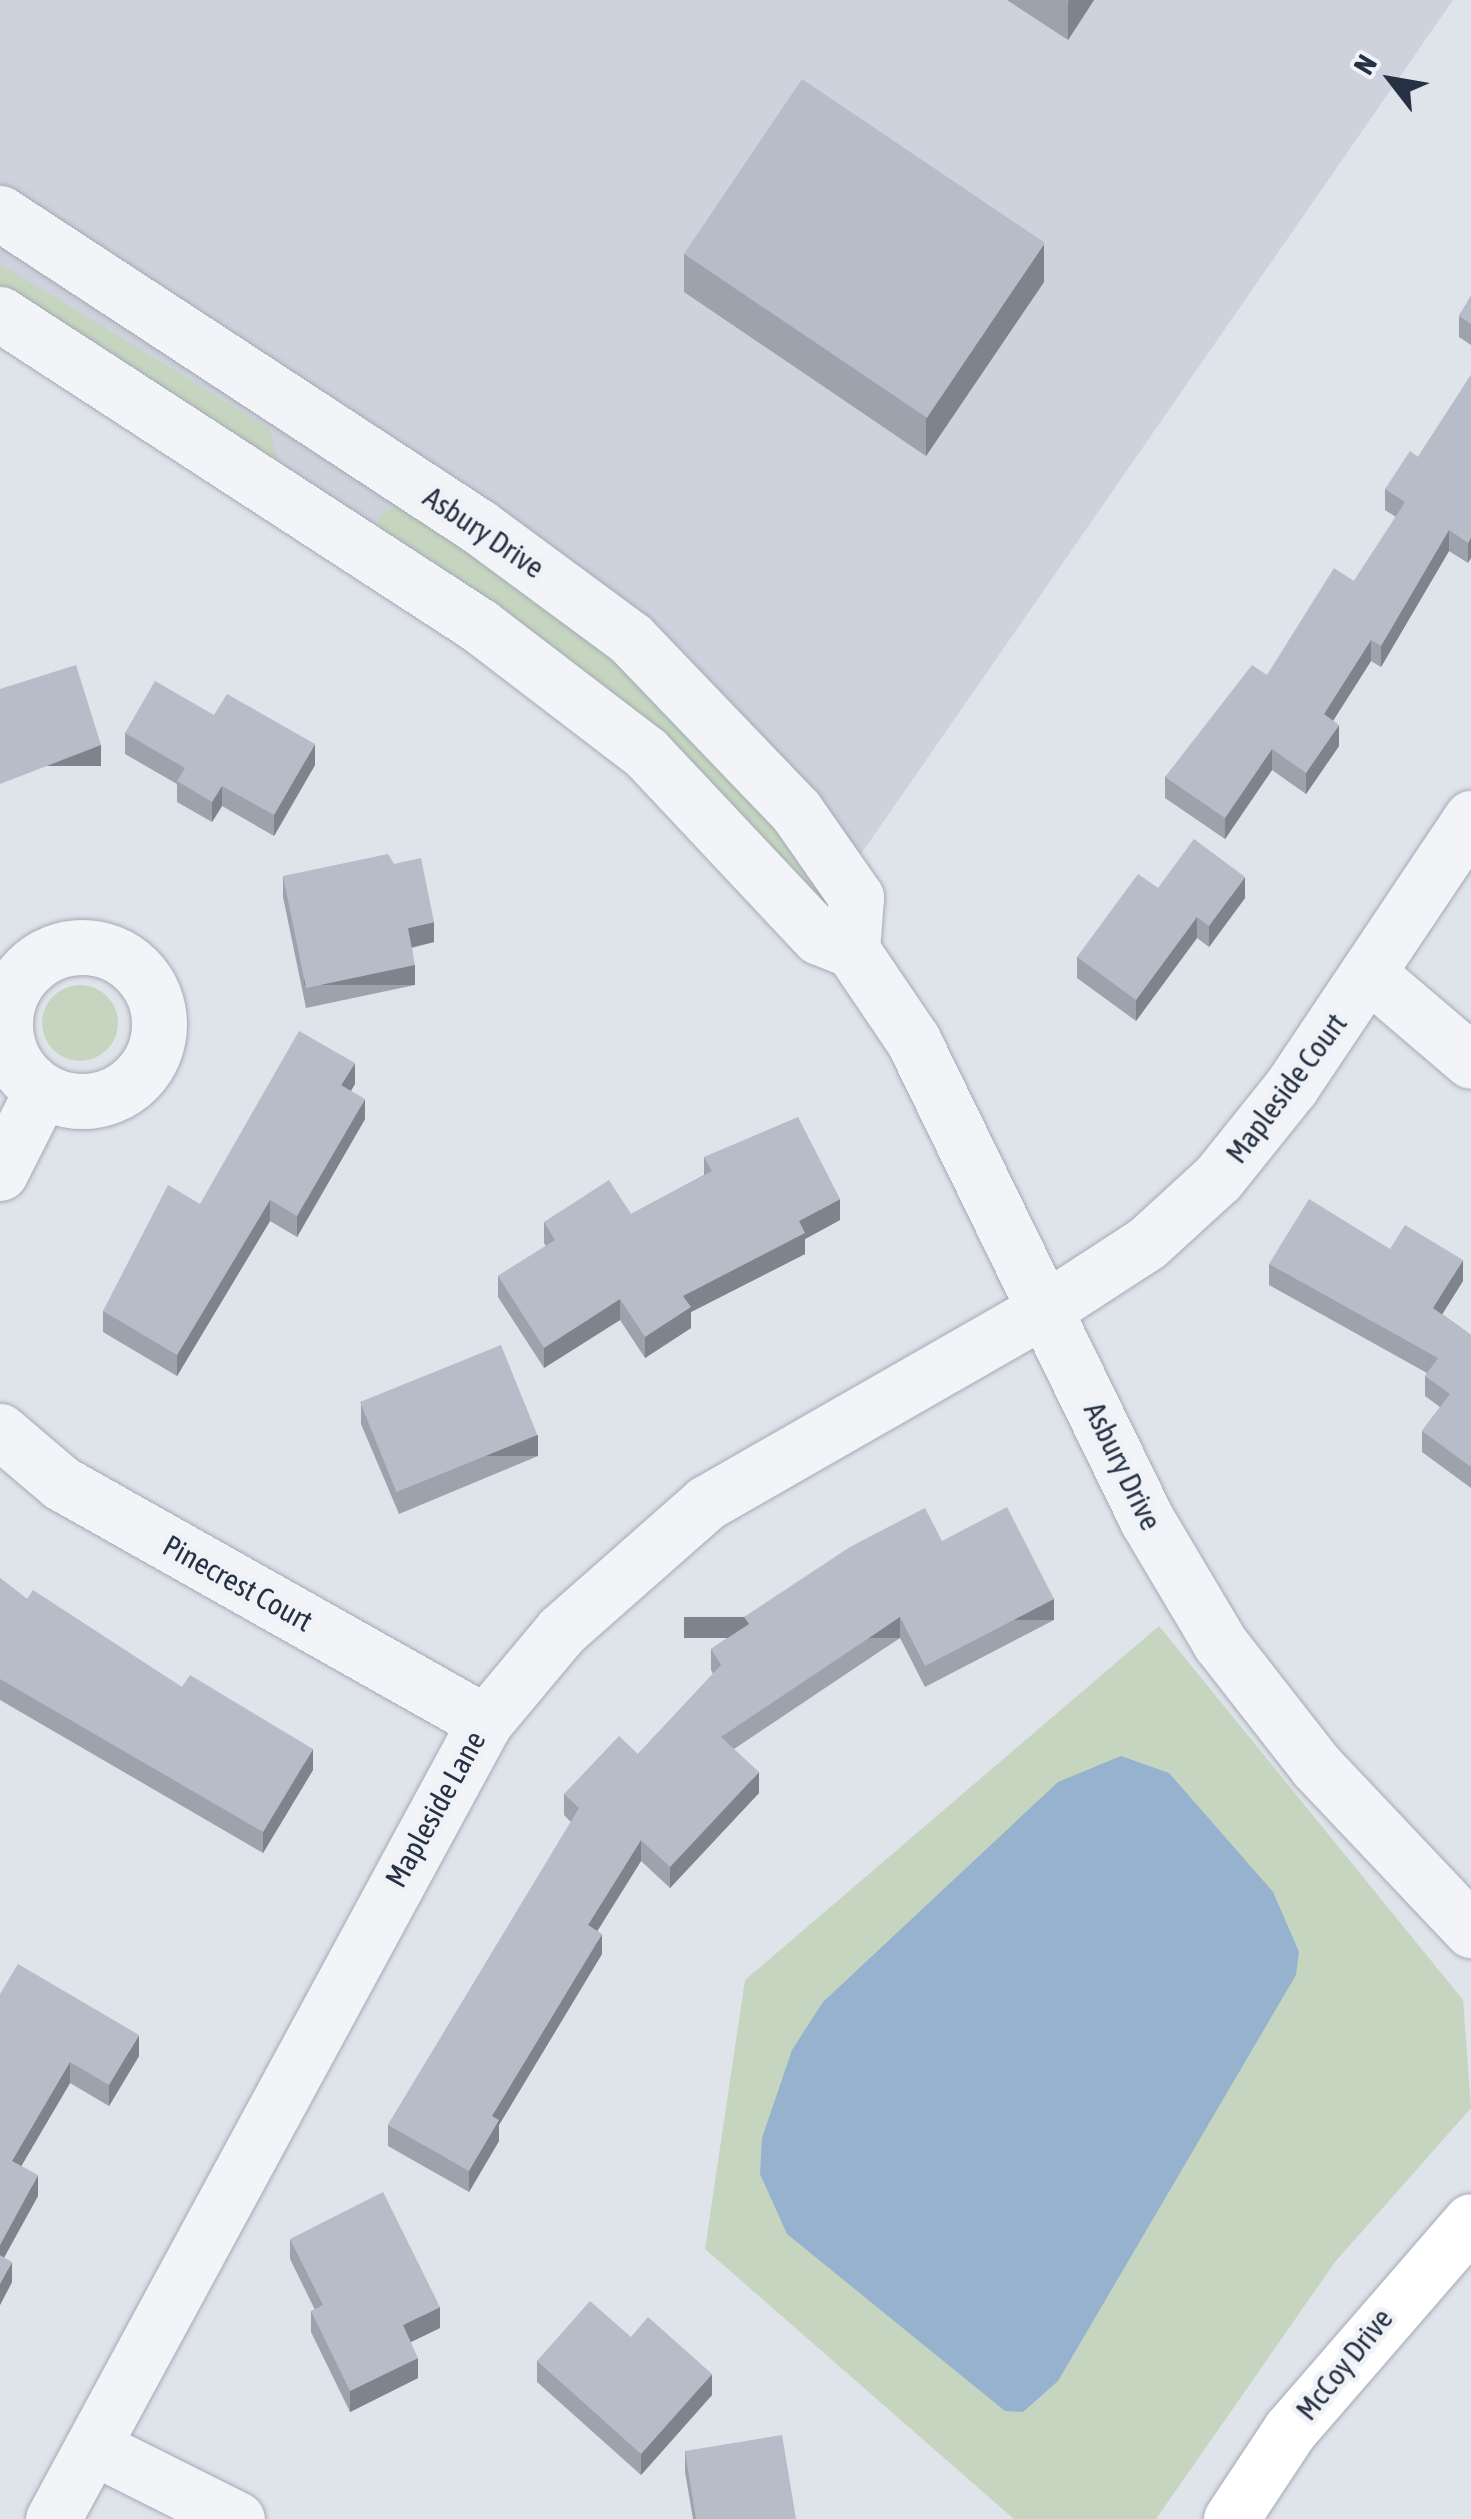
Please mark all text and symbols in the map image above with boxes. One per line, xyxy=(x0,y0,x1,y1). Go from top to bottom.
north arrow xyxy=(1341,30,1441,130)
text: N xyxy=(1347,49,1383,80)
street label: Asbury Drive xyxy=(417,479,551,585)
street label: Mapleside Court xyxy=(1218,1006,1354,1170)
street label: Asbury Drive xyxy=(1077,1396,1169,1536)
street label: Pinecrest Court xyxy=(157,1527,319,1639)
street label: Mapleside Lane xyxy=(377,1725,493,1893)
street label: McCoy Drive xyxy=(1288,2301,1400,2427)

